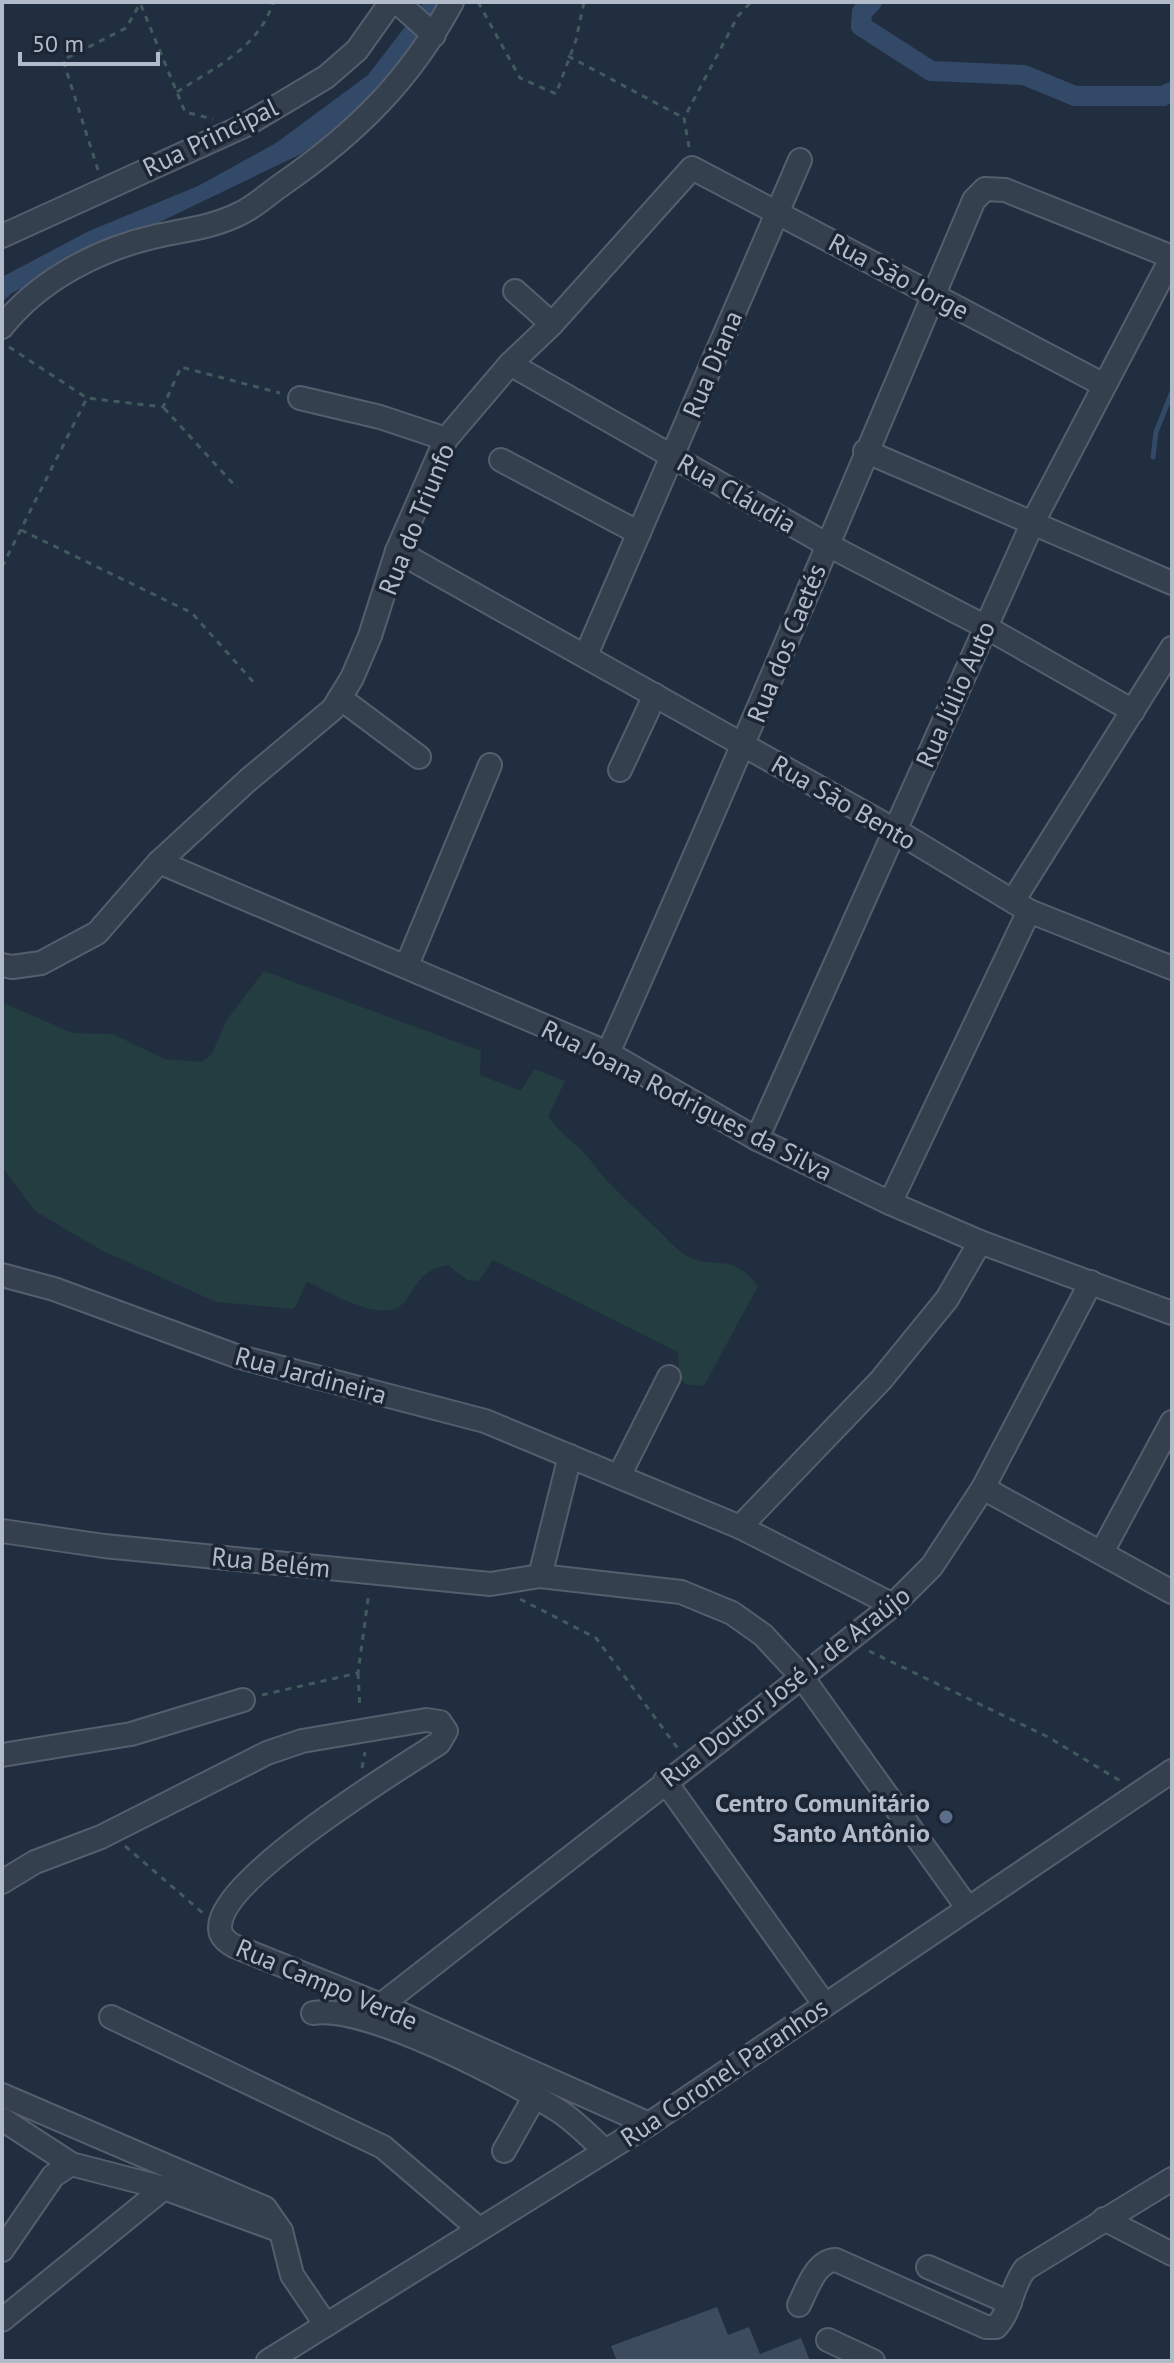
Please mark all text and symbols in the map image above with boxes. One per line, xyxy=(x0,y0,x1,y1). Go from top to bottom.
scale bar xyxy=(20,16,158,66)
text: 50 m xyxy=(32,28,84,59)
street label: Rua Principal xyxy=(137,90,283,184)
street label: Rua São Jorge xyxy=(823,225,975,327)
street label: Rua Diana xyxy=(675,306,749,422)
street label: Rua do Triunfo xyxy=(371,438,461,600)
street label: Rua Cláudia xyxy=(671,446,803,540)
street label: Rua dos Caetés xyxy=(739,559,833,727)
street label: Rua Júlio Auto xyxy=(908,616,1002,772)
street label: Rua São Bento xyxy=(766,747,922,857)
street label: Rua Joana Rodrigues da Silva xyxy=(536,1012,838,1188)
street label: Rua Jardineira xyxy=(232,1339,390,1411)
street label: Rua Belém xyxy=(210,1539,332,1585)
street label: Rua Doutor José J. de Araújo xyxy=(653,1578,917,1794)
place label: Centro Comunitário Santo Antônio xyxy=(715,1786,930,1849)
marker: Centro Comunitário Santo Antônio xyxy=(937,1808,955,1826)
street label: Rua Campo Verde xyxy=(231,1931,423,2037)
street label: Rua Coronel Paranhos xyxy=(614,1990,834,2154)

